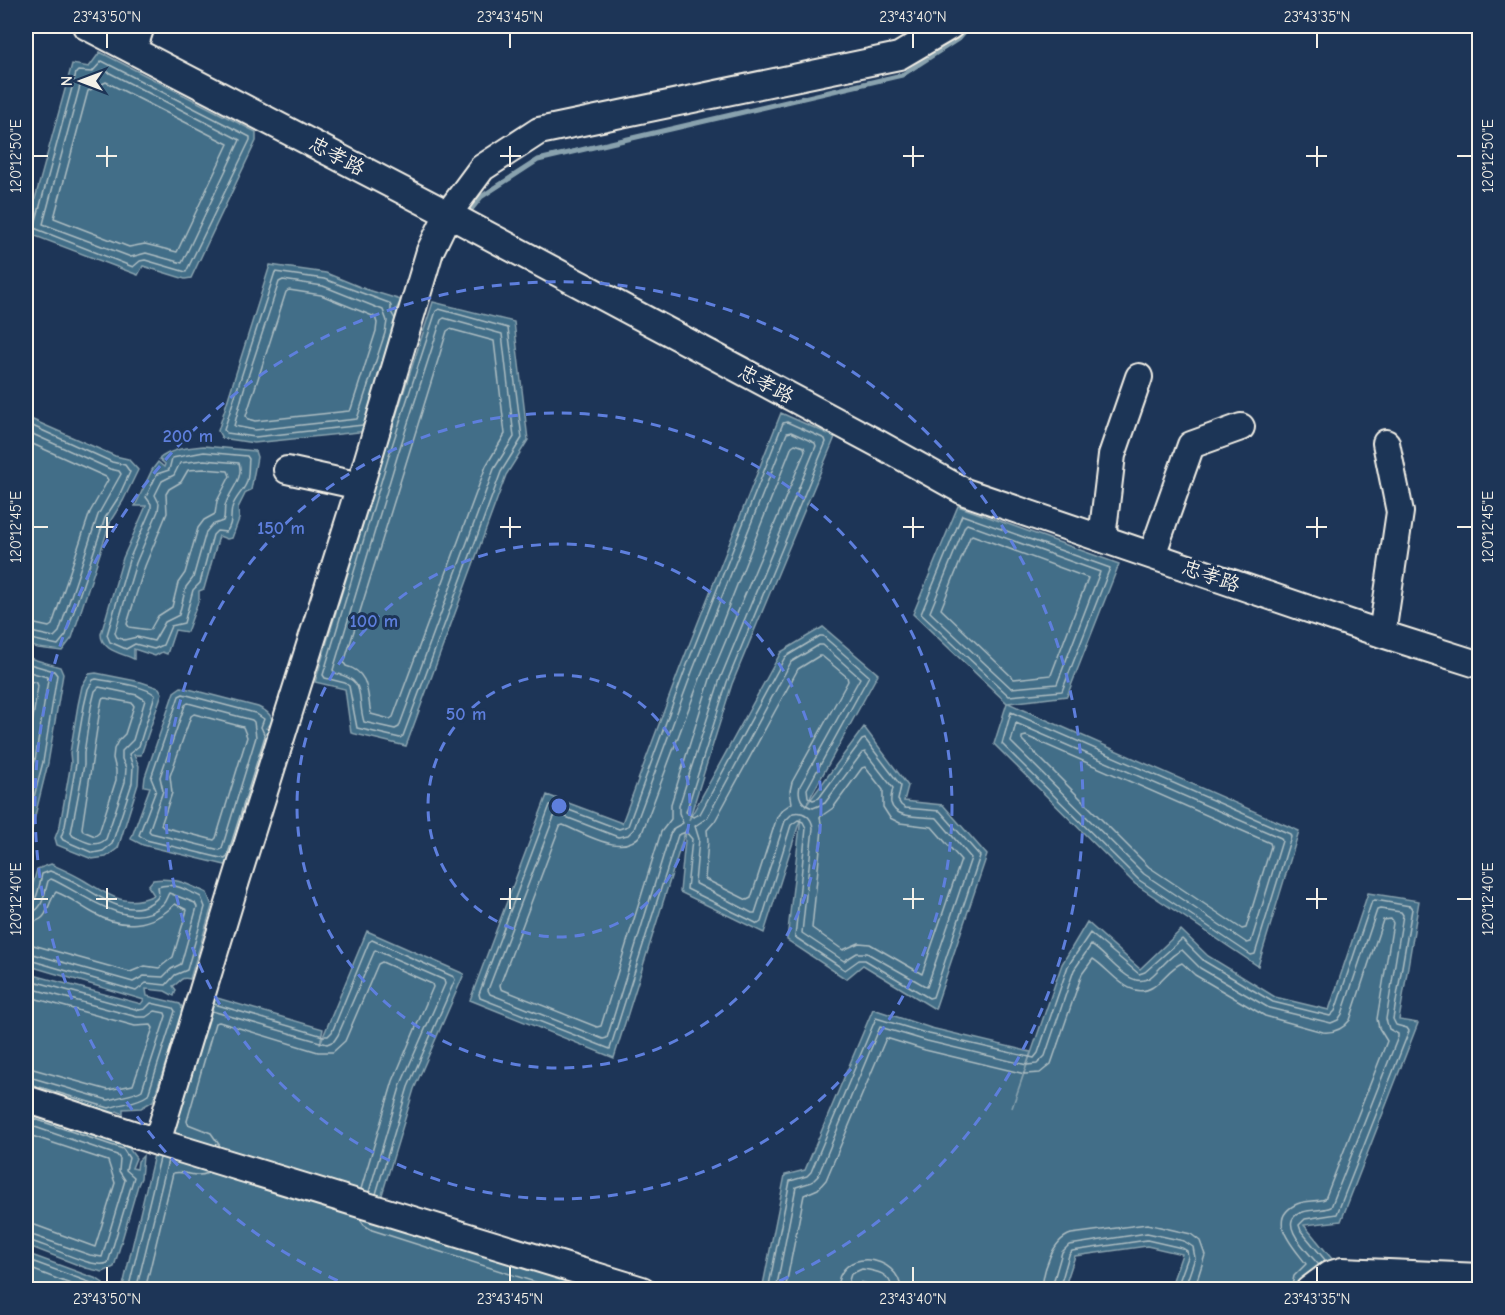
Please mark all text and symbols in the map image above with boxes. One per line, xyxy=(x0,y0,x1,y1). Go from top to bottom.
text: 23°43'50"N xyxy=(73,8,141,26)
text: 23°43'45"N xyxy=(477,8,543,26)
text: 23°43'40"N xyxy=(879,8,947,26)
text: 23°43'35"N xyxy=(1284,8,1350,26)
north arrow xyxy=(51,51,111,111)
text: N xyxy=(58,76,76,86)
text: 120°12'50"E xyxy=(7,119,25,193)
text: 120°12'50"E xyxy=(1479,119,1497,193)
street label: 忠孝路 xyxy=(305,132,370,181)
street label: 忠孝路 xyxy=(734,360,799,409)
text: 200 m xyxy=(163,426,213,447)
text: 120°12'45"E xyxy=(7,491,25,563)
text: 120°12'45"E xyxy=(1479,491,1497,563)
text: 150 m xyxy=(257,518,305,539)
street label: 忠孝路 xyxy=(1179,555,1244,597)
text: 100 m xyxy=(350,611,398,632)
text: 50 m xyxy=(446,704,486,725)
centre of rings xyxy=(549,796,569,816)
text: 120°12'40"E xyxy=(7,863,25,935)
text: 120°12'40"E xyxy=(1479,863,1497,935)
text: 23°43'50"N xyxy=(73,1290,141,1308)
text: 23°43'45"N xyxy=(477,1290,543,1308)
text: 23°43'40"N xyxy=(879,1290,947,1308)
text: 23°43'35"N xyxy=(1284,1290,1350,1308)

